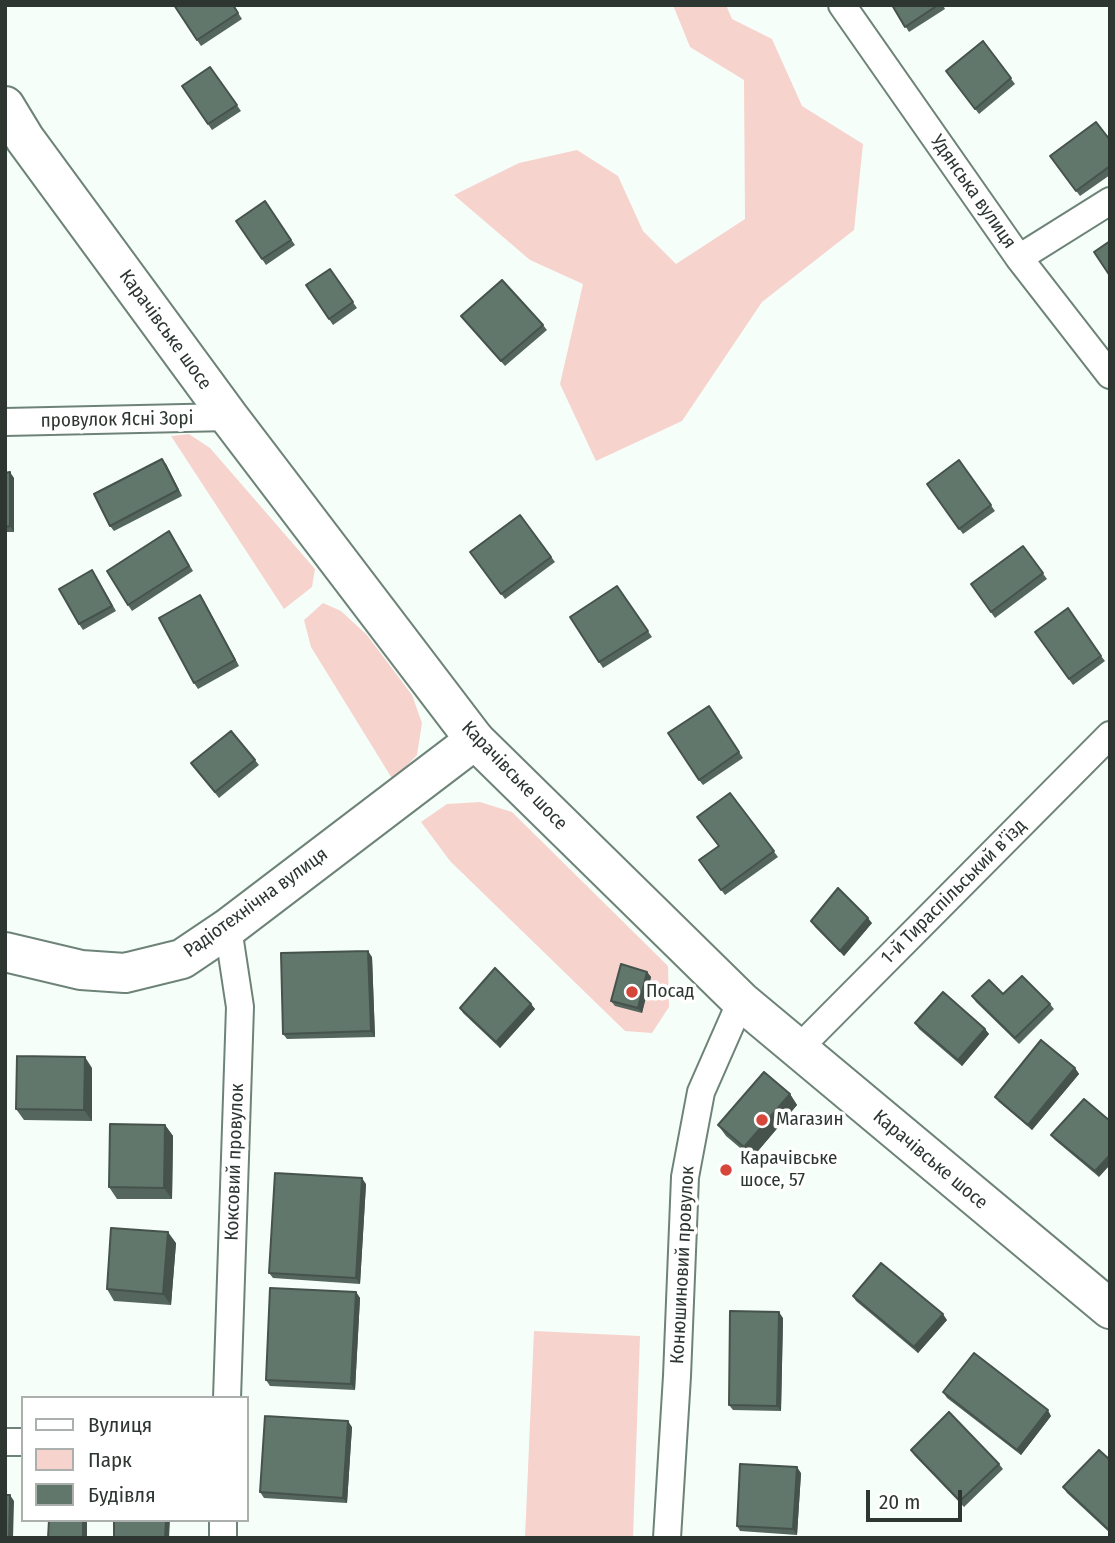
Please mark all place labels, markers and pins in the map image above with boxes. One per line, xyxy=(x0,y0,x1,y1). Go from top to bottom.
place label: Посад xyxy=(646,981,694,1003)
marker: Посад xyxy=(624,984,640,1000)
place label: Магазин xyxy=(776,1109,844,1131)
marker: Магазин xyxy=(754,1112,770,1128)
place label: Карачівське шосе, 57 xyxy=(740,1148,837,1192)
marker: Карачівське шосе, 57 xyxy=(718,1162,734,1178)

